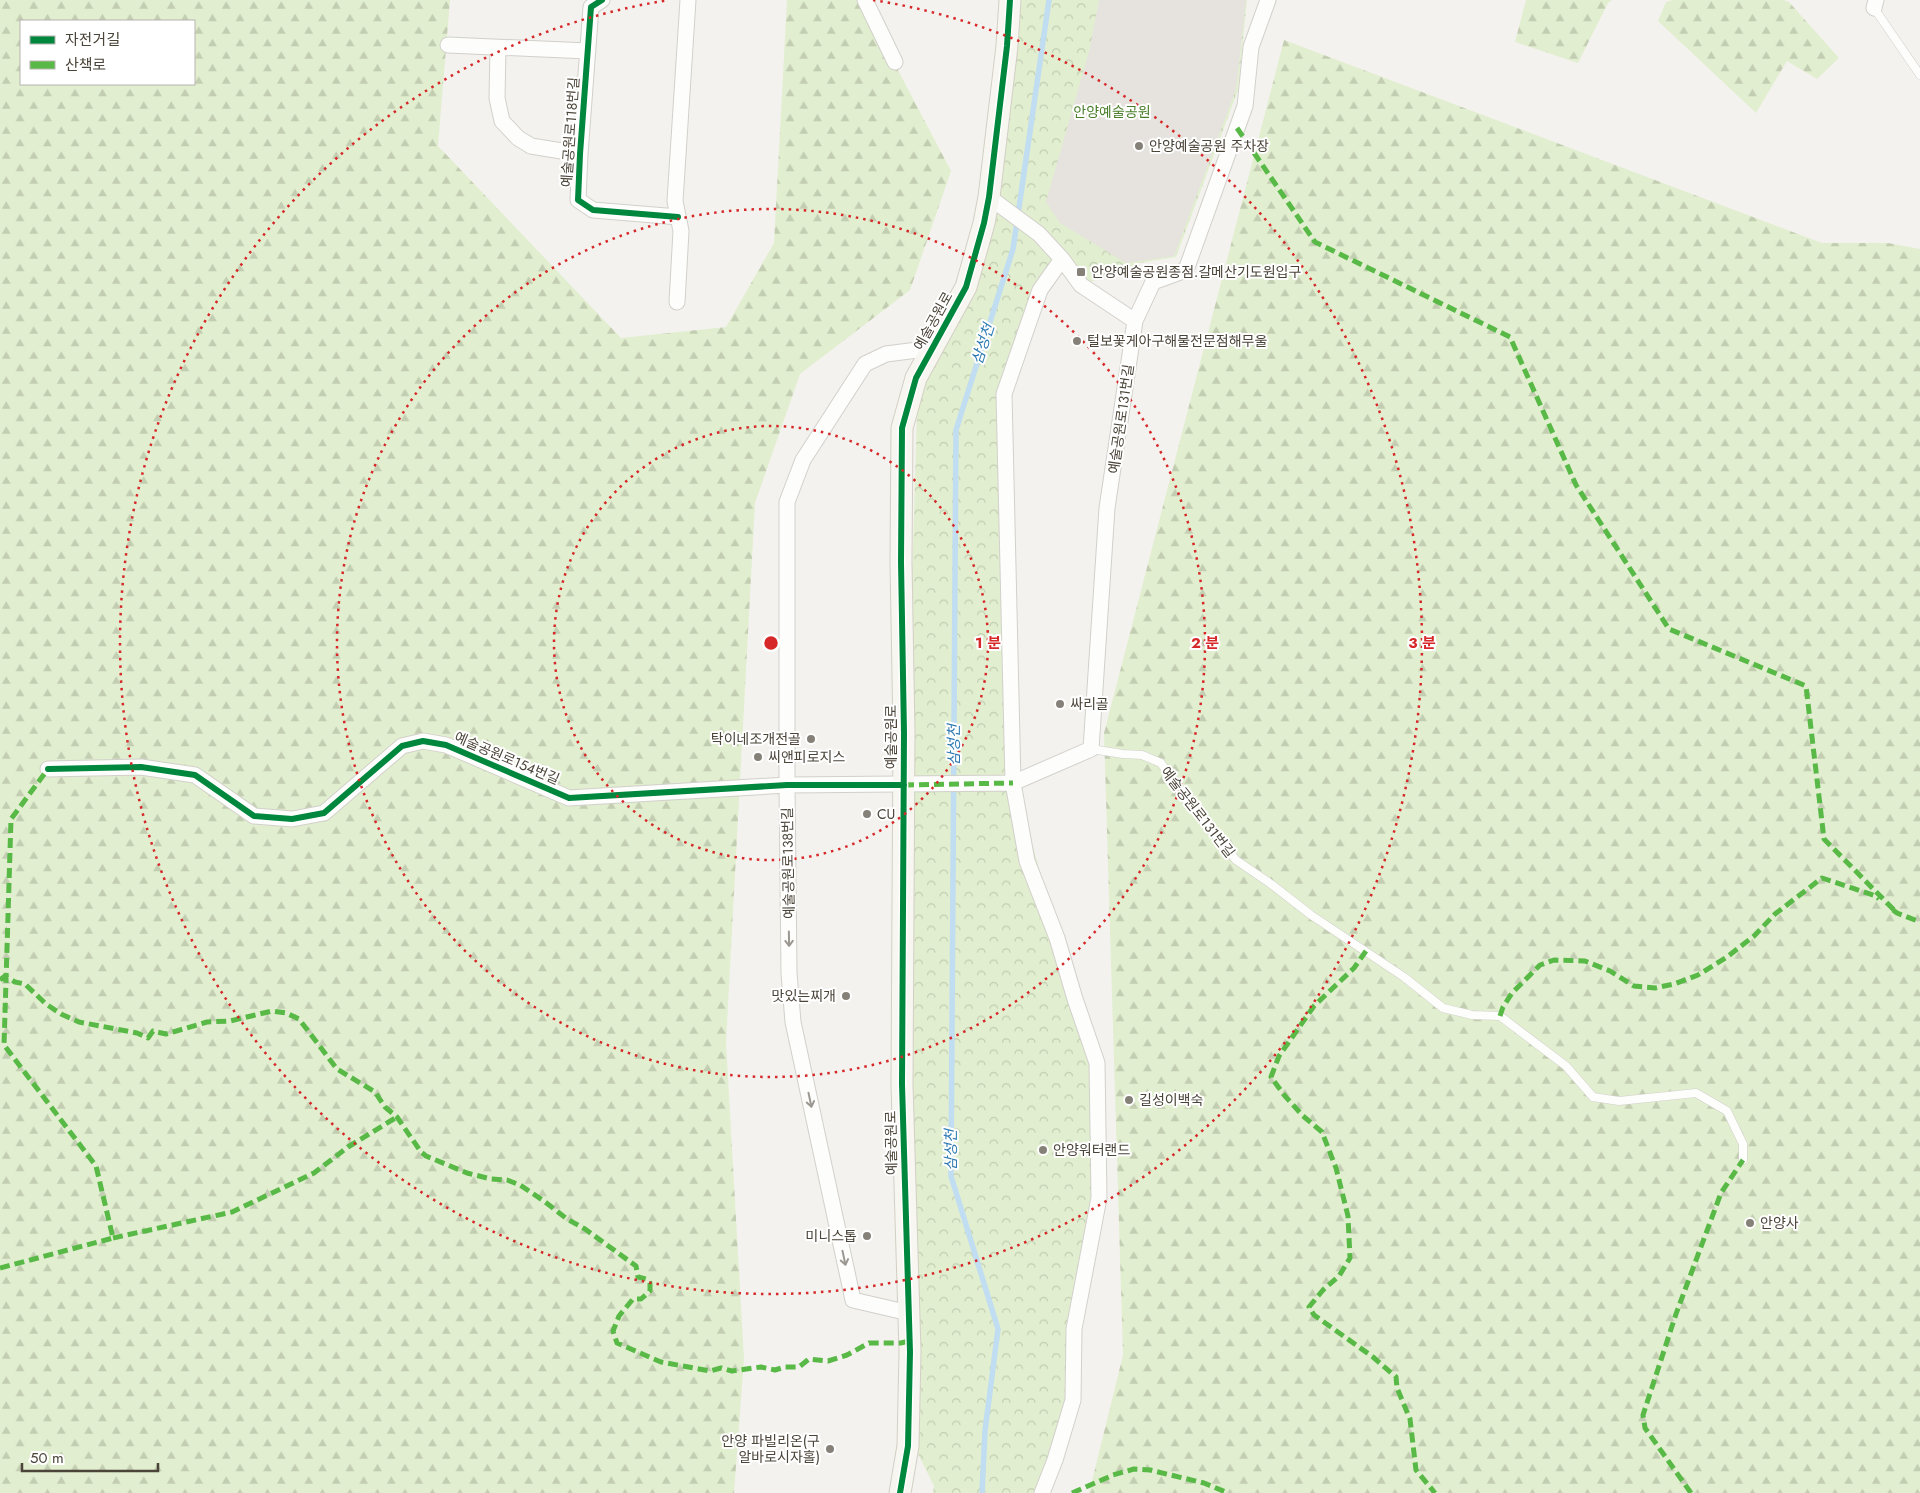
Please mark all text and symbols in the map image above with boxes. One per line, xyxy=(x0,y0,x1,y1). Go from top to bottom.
legend xyxy=(20,20,195,85)
text: 자전거길 xyxy=(65,29,120,51)
text: 산책로 xyxy=(65,54,106,76)
street label: 예술공원로118번길 xyxy=(556,76,584,188)
park label: 안양예술공원 xyxy=(1073,102,1151,122)
place label: 안양예술공원 주차장 xyxy=(1149,136,1269,156)
marker: 안양예술공원 주차장 xyxy=(1133,140,1145,152)
place label: 안양예술공원종점.갈메산기도원입구 xyxy=(1091,262,1301,282)
marker: 안양예술공원종점.갈메산기도원입구 xyxy=(1075,266,1087,278)
street label: 예술공원로 xyxy=(909,288,957,354)
water label: 삼성천 xyxy=(966,319,1001,367)
place label: 털보꽃게아구해물전문점해무울 xyxy=(1087,331,1267,351)
marker: 털보꽃게아구해물전문점해무울 xyxy=(1071,335,1083,347)
street label: 예술공원로131번길 xyxy=(1103,363,1139,475)
text: 1 분 xyxy=(975,632,1001,654)
text: 2 분 xyxy=(1191,632,1219,654)
text: 3 분 xyxy=(1408,632,1436,654)
centre of rings xyxy=(762,634,780,652)
place label: 싸리골 xyxy=(1070,694,1109,714)
marker: 싸리골 xyxy=(1054,698,1066,710)
street label: 예술공원로 xyxy=(881,705,901,769)
water label: 삼성천 xyxy=(943,722,965,766)
street label: 예술공원로154번길 xyxy=(451,727,563,789)
place label: 탁이네조개전골 xyxy=(711,729,801,749)
marker: 탁이네조개전골 xyxy=(805,733,817,745)
place label: 씨앤피로지스 xyxy=(768,747,845,767)
marker: 씨앤피로지스 xyxy=(752,751,764,763)
street label: 예술공원로131번길 xyxy=(1156,762,1240,862)
place label: CU xyxy=(877,804,895,824)
street label: 예술공원로138번길 xyxy=(777,807,799,919)
marker: CU xyxy=(861,808,873,820)
one-way arrow xyxy=(784,930,794,947)
place label: 맛있는찌개 xyxy=(772,986,836,1006)
marker: 맛있는찌개 xyxy=(840,990,852,1002)
place label: 길성이백숙 xyxy=(1139,1090,1204,1110)
one-way arrow xyxy=(805,1091,815,1107)
marker: 길성이백숙 xyxy=(1123,1094,1135,1106)
street label: 예술공원로 xyxy=(880,1111,902,1175)
water label: 삼성천 xyxy=(940,1127,962,1171)
place label: 안양워터랜드 xyxy=(1053,1140,1130,1160)
marker: 안양워터랜드 xyxy=(1037,1144,1049,1156)
place label: 안양사 xyxy=(1760,1213,1799,1233)
marker: 안양사 xyxy=(1744,1217,1756,1229)
place label: 미니스톱 xyxy=(805,1226,857,1246)
marker: 미니스톱 xyxy=(861,1230,873,1242)
one-way arrow xyxy=(840,1250,849,1266)
place label: 안양 파빌리온(구 알바로시자홀) xyxy=(721,1431,820,1467)
scale bar xyxy=(22,1440,159,1472)
marker: 안양 파빌리온(구 알바로시자홀) xyxy=(824,1443,836,1455)
text: 50 m xyxy=(30,1447,64,1469)

